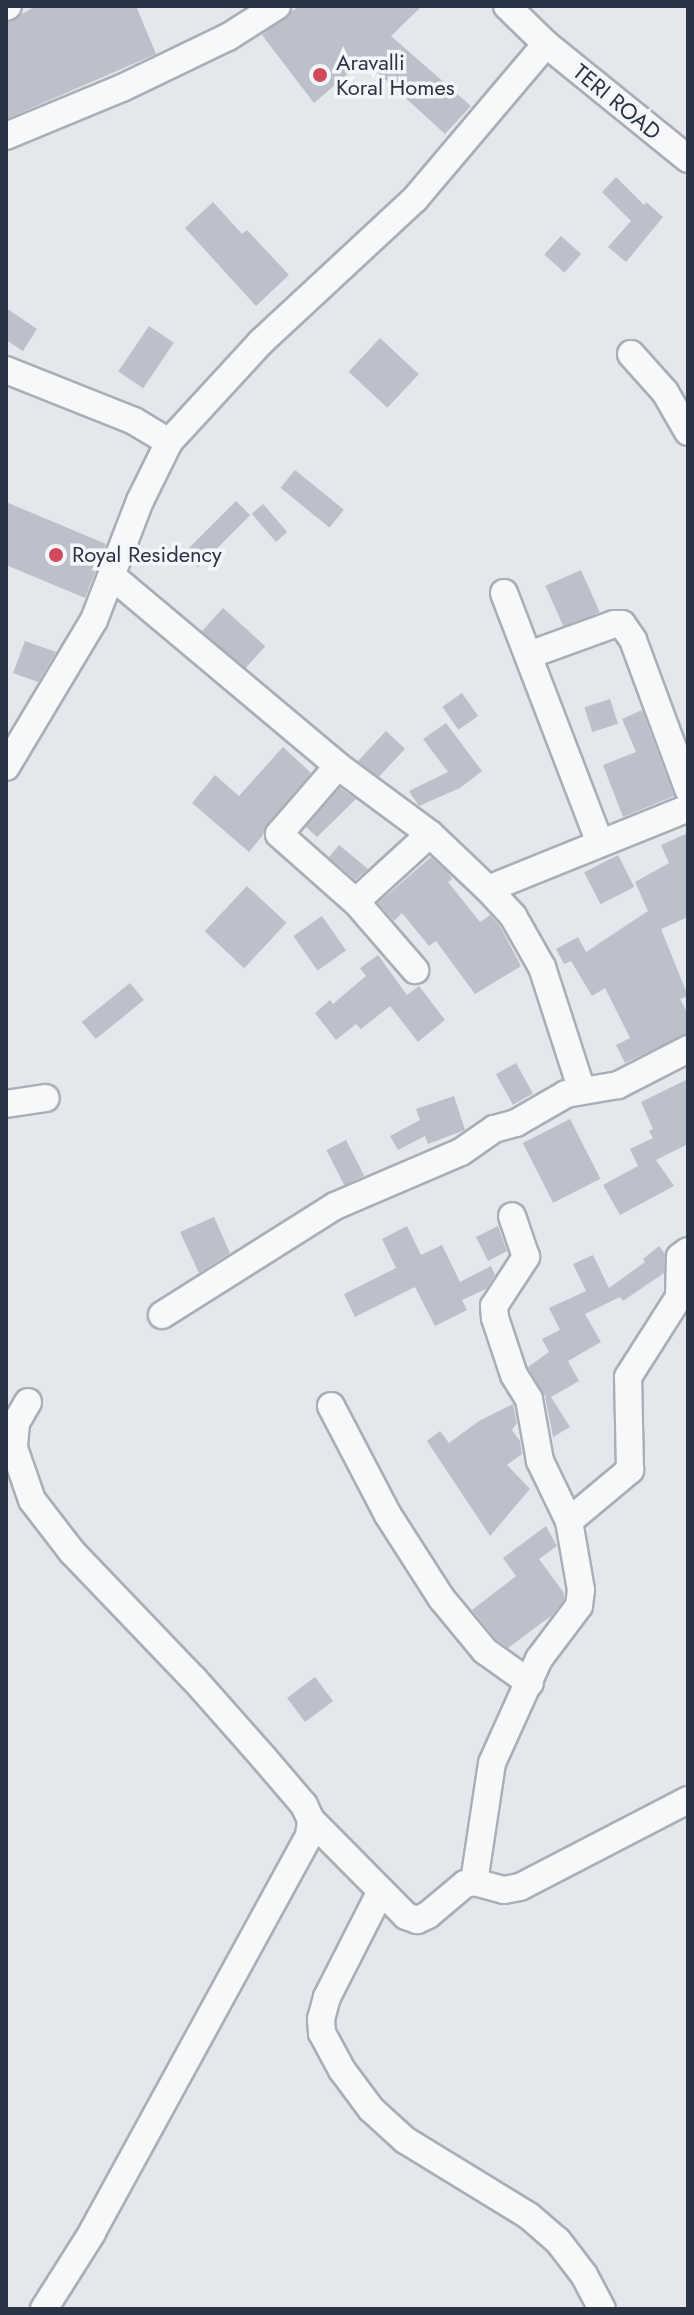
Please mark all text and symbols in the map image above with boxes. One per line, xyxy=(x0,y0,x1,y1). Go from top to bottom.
place label: Aravalli Koral Homes xyxy=(336,49,455,100)
street label: TERI ROAD xyxy=(568,59,666,145)
marker: Aravalli Koral Homes xyxy=(311,66,329,84)
place label: Royal Residency xyxy=(72,542,222,568)
marker: Royal Residency xyxy=(47,546,65,564)

